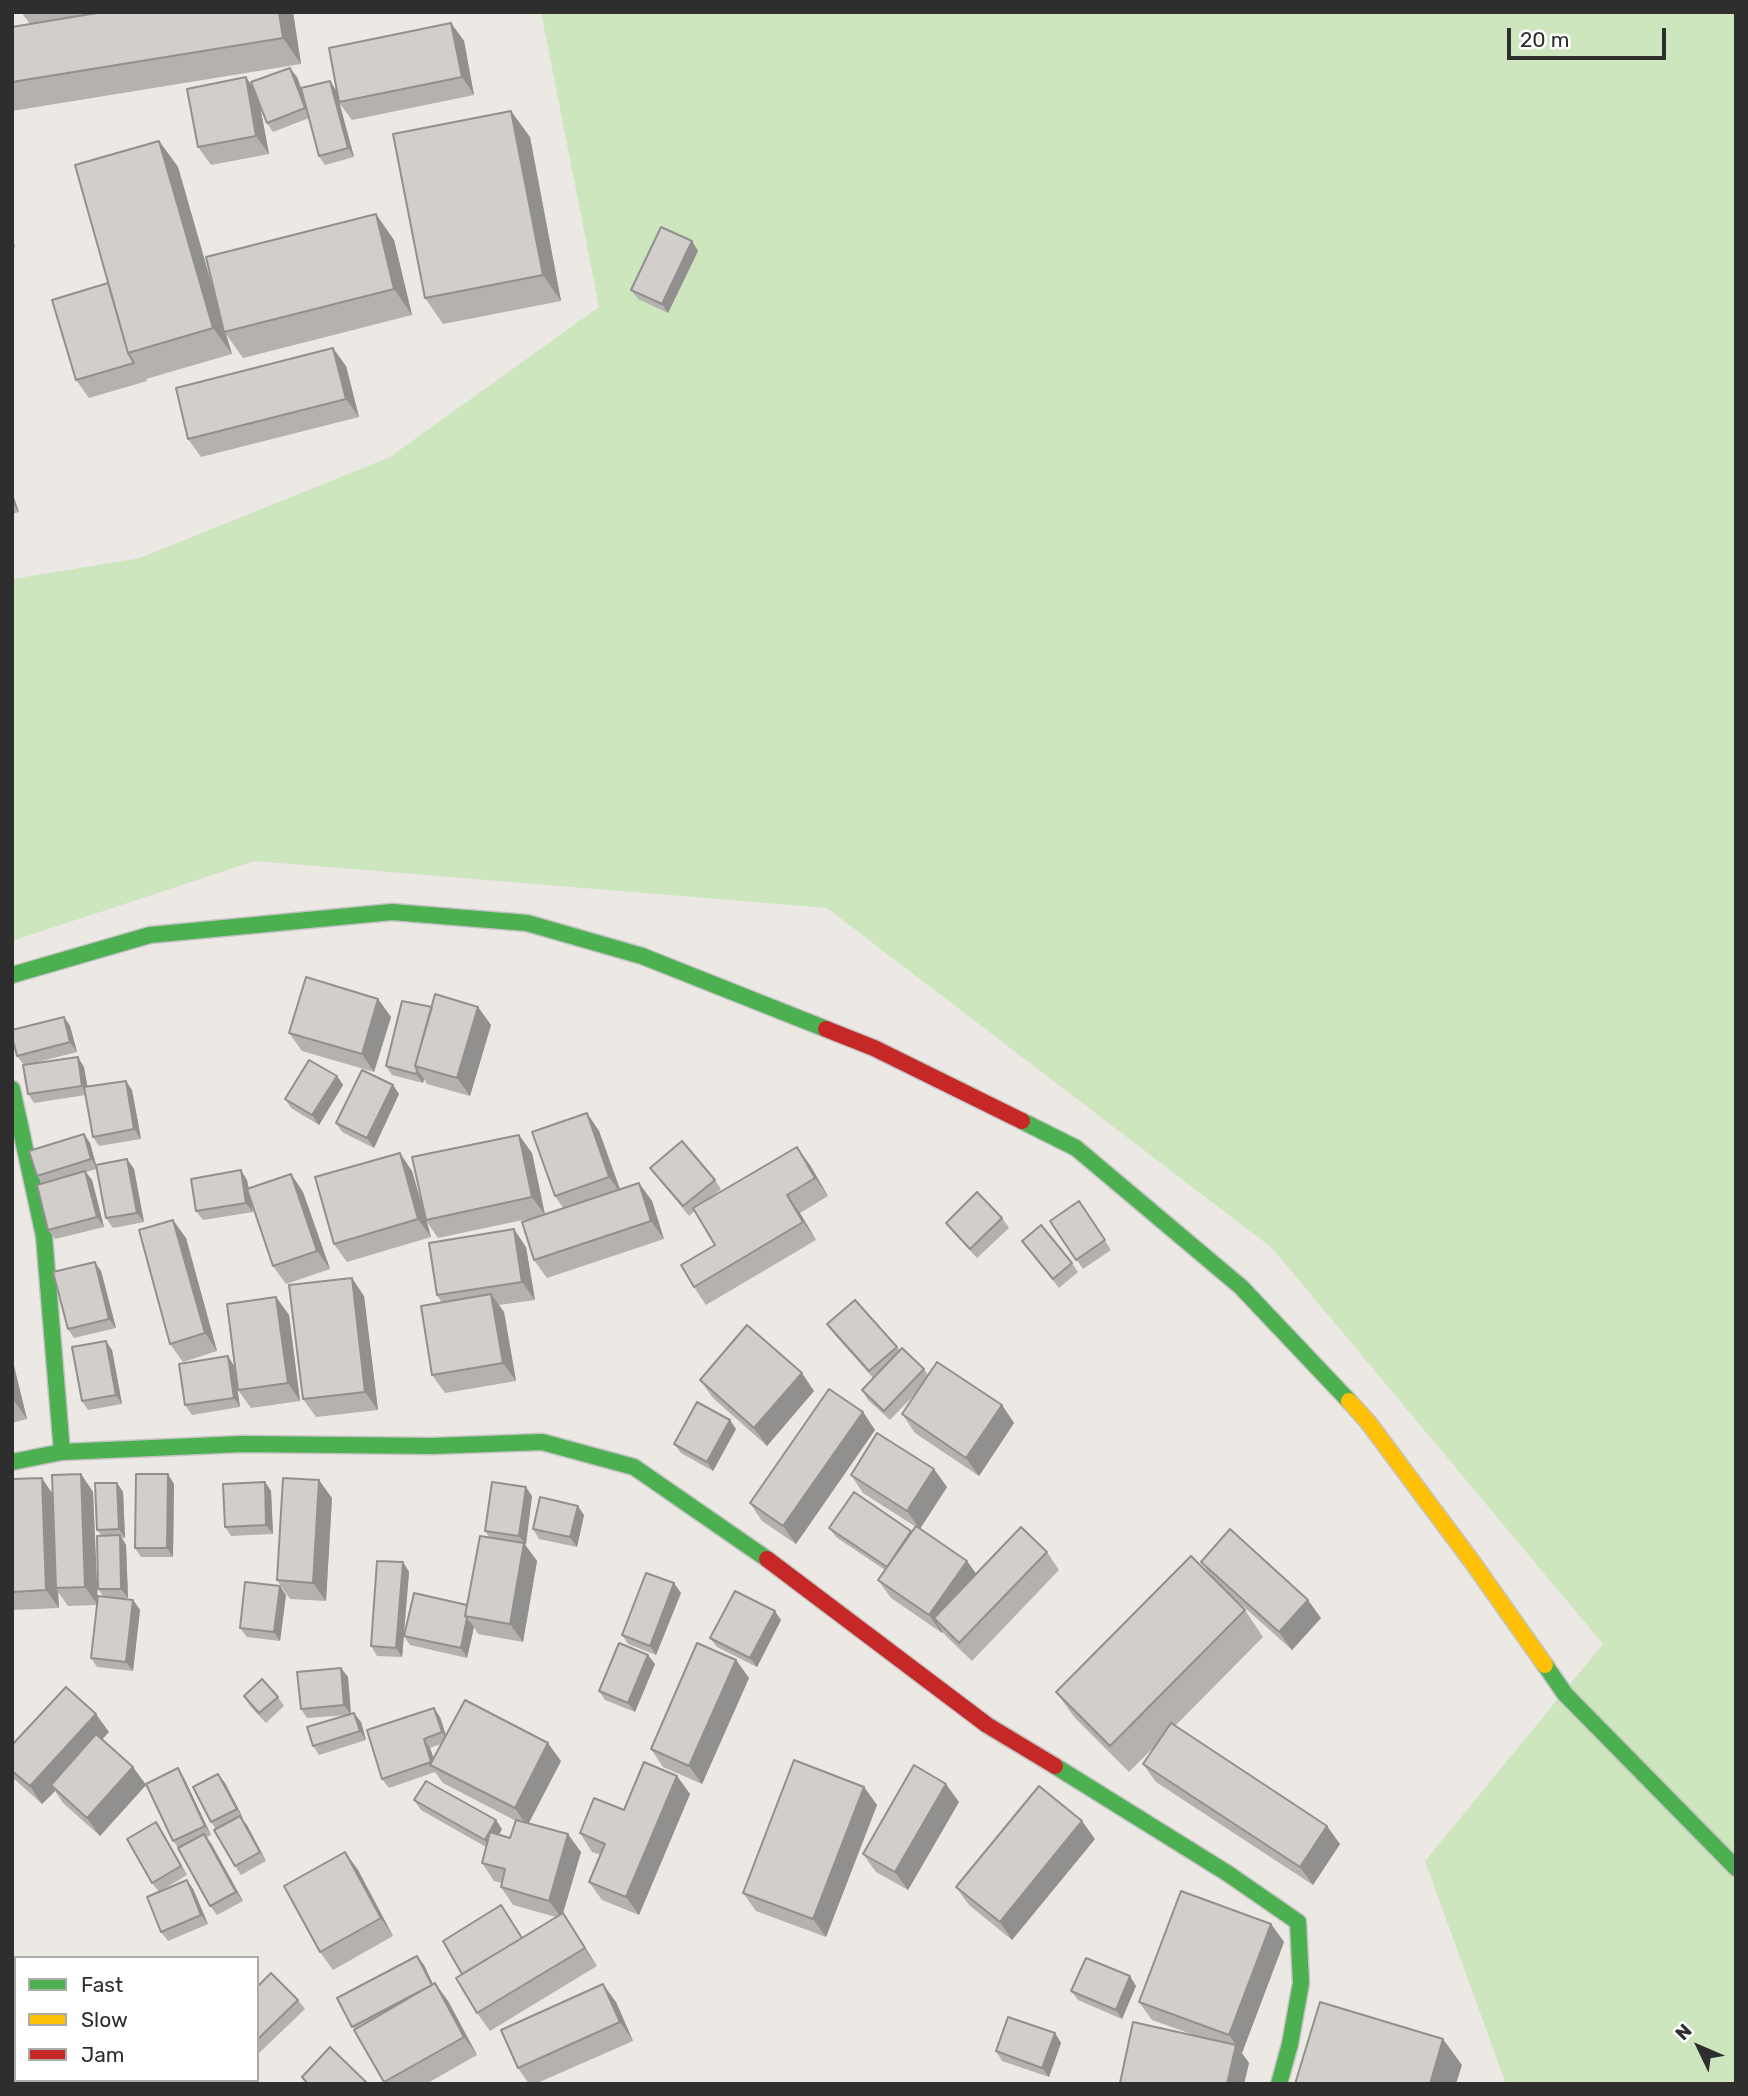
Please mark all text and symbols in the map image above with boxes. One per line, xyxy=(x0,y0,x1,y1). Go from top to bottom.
scale bar xyxy=(1510,14,1669,58)
text: 20 m xyxy=(1520,27,1569,52)
legend xyxy=(14,1956,259,2082)
text: Fast xyxy=(81,1972,123,1997)
text: Slow xyxy=(81,2007,128,2032)
north arrow xyxy=(1664,2012,1734,2082)
text: N xyxy=(1671,2019,1697,2045)
text: Jam xyxy=(81,2042,125,2067)

